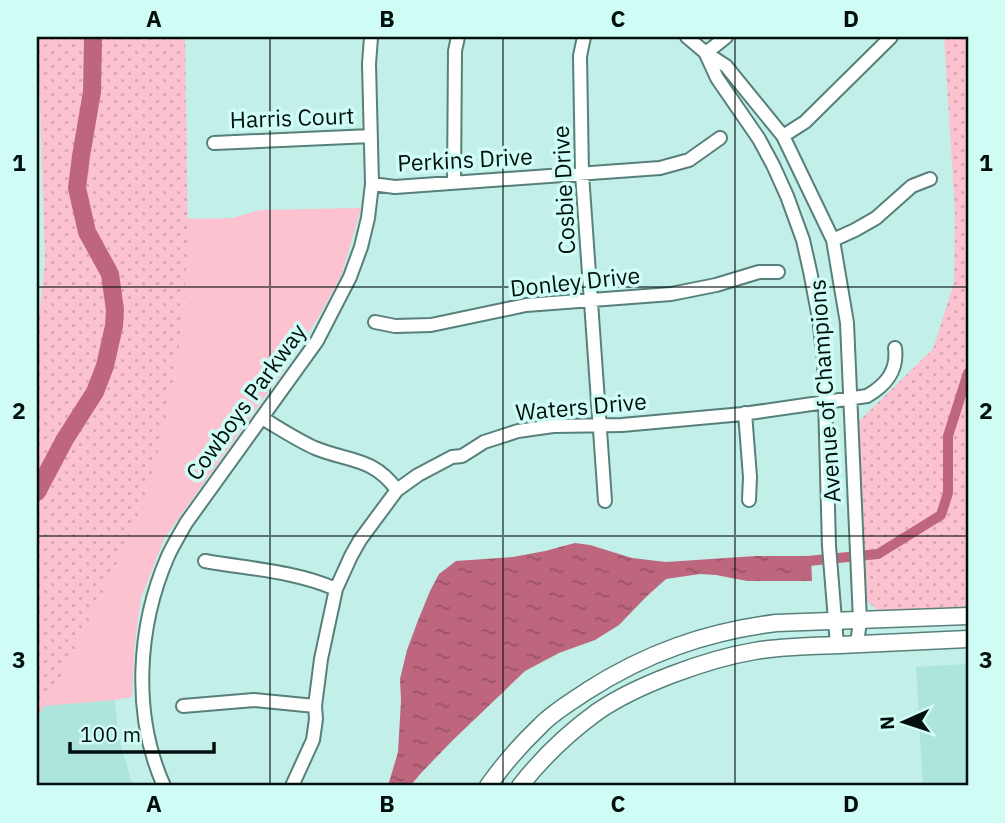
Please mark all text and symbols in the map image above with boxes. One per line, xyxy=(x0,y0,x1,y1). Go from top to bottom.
text: A xyxy=(146,3,162,33)
text: B xyxy=(379,3,395,33)
text: C xyxy=(611,3,626,33)
text: D xyxy=(843,3,859,33)
street label: Harris Court xyxy=(229,100,355,134)
street label: Cosbie Drive xyxy=(545,125,581,255)
street label: Perkins Drive xyxy=(397,140,533,178)
text: 1 xyxy=(12,147,26,177)
text: 1 xyxy=(979,147,993,177)
street label: Donley Drive xyxy=(508,259,641,303)
street label: Avenue of Champions xyxy=(801,278,847,504)
street label: Cowboys Parkway xyxy=(178,317,312,486)
street label: Waters Drive xyxy=(514,385,648,427)
text: 2 xyxy=(12,395,26,425)
text: 2 xyxy=(979,395,993,425)
text: 3 xyxy=(12,644,26,674)
text: 3 xyxy=(979,644,993,674)
north arrow xyxy=(869,686,939,756)
scale bar xyxy=(70,711,214,755)
text: N xyxy=(875,715,899,730)
text: 100 m xyxy=(80,720,141,748)
text: A xyxy=(146,788,162,818)
text: B xyxy=(379,788,395,818)
text: C xyxy=(611,788,626,818)
text: D xyxy=(843,788,859,818)

